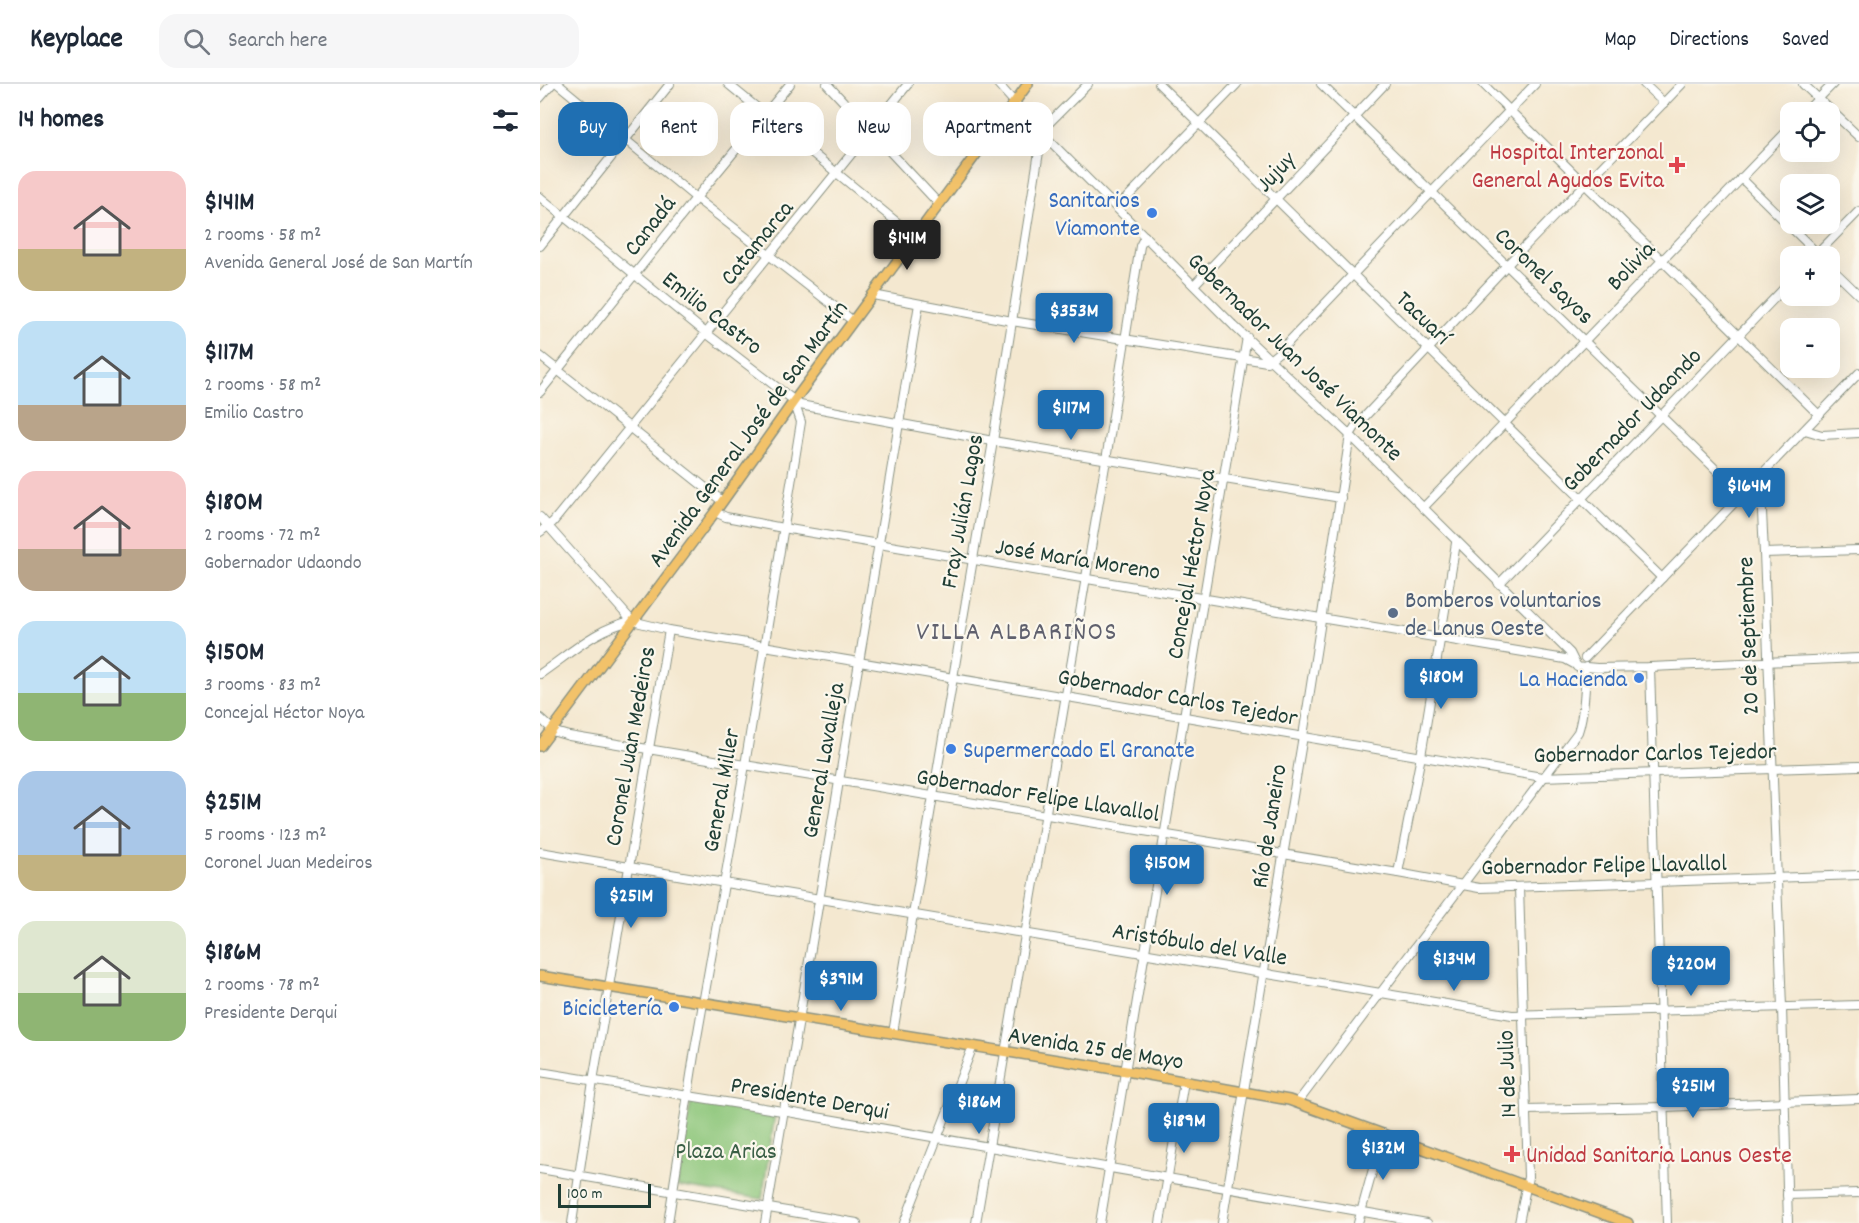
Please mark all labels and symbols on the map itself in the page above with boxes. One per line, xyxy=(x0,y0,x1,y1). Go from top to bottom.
place label: Hospital Interzonal General Agudos Evita xyxy=(1471,137,1665,199)
street label: Jujuy xyxy=(1249,144,1306,201)
marker: Hospital Interzonal General Agudos Evita xyxy=(1668,156,1686,174)
place label: Sanitarios Viamonte xyxy=(1048,185,1140,247)
street label: Canadá xyxy=(617,189,686,264)
street label: Catamarca xyxy=(713,193,804,294)
marker: Sanitarios Viamonte xyxy=(1145,206,1159,220)
pin: $141M xyxy=(865,220,949,271)
street label: Coronel Sayos xyxy=(1485,221,1601,334)
street label: Bolivia xyxy=(1600,234,1665,300)
street label: Gobernador Juan José Viamonte xyxy=(1178,246,1409,471)
street label: Emilio Castro xyxy=(654,264,769,365)
street label: Tacuarí xyxy=(1387,284,1458,355)
pin: $353M xyxy=(1032,293,1116,344)
street label: Avenida General José de San Martín xyxy=(641,294,858,575)
street label: Gobernador Udaondo xyxy=(1555,341,1711,501)
pin: $117M xyxy=(1029,390,1113,441)
street label: Fray Julián Lagos xyxy=(934,432,994,591)
street label: Concejal Héctor Noya xyxy=(1160,466,1227,662)
pin: $164M xyxy=(1707,468,1791,519)
street label: José María Moreno xyxy=(993,531,1163,591)
street label: 20 de Septiembre xyxy=(1730,556,1770,716)
place label: Bomberos voluntarios de Lanus Oeste xyxy=(1405,585,1602,647)
marker: Bomberos voluntarios de Lanus Oeste xyxy=(1386,606,1400,620)
district label: VILLA ALBARIÑOS xyxy=(916,614,1118,653)
street label: Coronel Juan Medeiros xyxy=(598,644,666,849)
pin: $180M xyxy=(1399,659,1483,710)
street label: Gobernador Carlos Tejedor xyxy=(1055,661,1300,737)
place label: La Hacienda xyxy=(1519,664,1628,698)
marker: La Hacienda xyxy=(1632,671,1646,685)
street label: General Lavalleja xyxy=(795,679,856,841)
street label: General Miller xyxy=(695,726,751,855)
place label: Supermercado El Granate xyxy=(963,735,1195,769)
street label: Gobernador Carlos Tejedor xyxy=(1533,736,1777,774)
marker: Supermercado El Granate xyxy=(944,742,958,756)
street label: Gobernador Felipe Llavallol xyxy=(914,761,1162,833)
street label: Río de Janeiro xyxy=(1244,762,1298,891)
pin: $150M xyxy=(1125,845,1209,896)
street label: Gobernador Felipe Llavallol xyxy=(1481,848,1727,886)
pin: $251M xyxy=(589,878,673,929)
street label: Aristóbulo del Valle xyxy=(1110,915,1289,977)
pin: $134M xyxy=(1412,941,1496,992)
pin: $220M xyxy=(1649,946,1733,997)
pin: $391M xyxy=(799,961,883,1012)
place label: Bicicletería xyxy=(562,993,663,1027)
marker: Bicicletería xyxy=(667,1000,681,1014)
street label: Avenida 25 de Mayo xyxy=(1005,1019,1186,1081)
street label: 14 de Julio xyxy=(1490,1029,1528,1118)
pin: $251M xyxy=(1651,1068,1735,1119)
street label: Presidente Derqui xyxy=(728,1069,891,1131)
pin: $186M xyxy=(937,1084,1021,1135)
pin: $189M xyxy=(1142,1103,1226,1154)
pin: $132M xyxy=(1341,1130,1425,1181)
park label: Plaza Arias xyxy=(675,1136,777,1170)
place label: Unidad Sanitaria Lanus Oeste xyxy=(1526,1140,1792,1174)
marker: Unidad Sanitaria Lanus Oeste xyxy=(1503,1145,1521,1163)
scale bar xyxy=(558,1181,651,1208)

